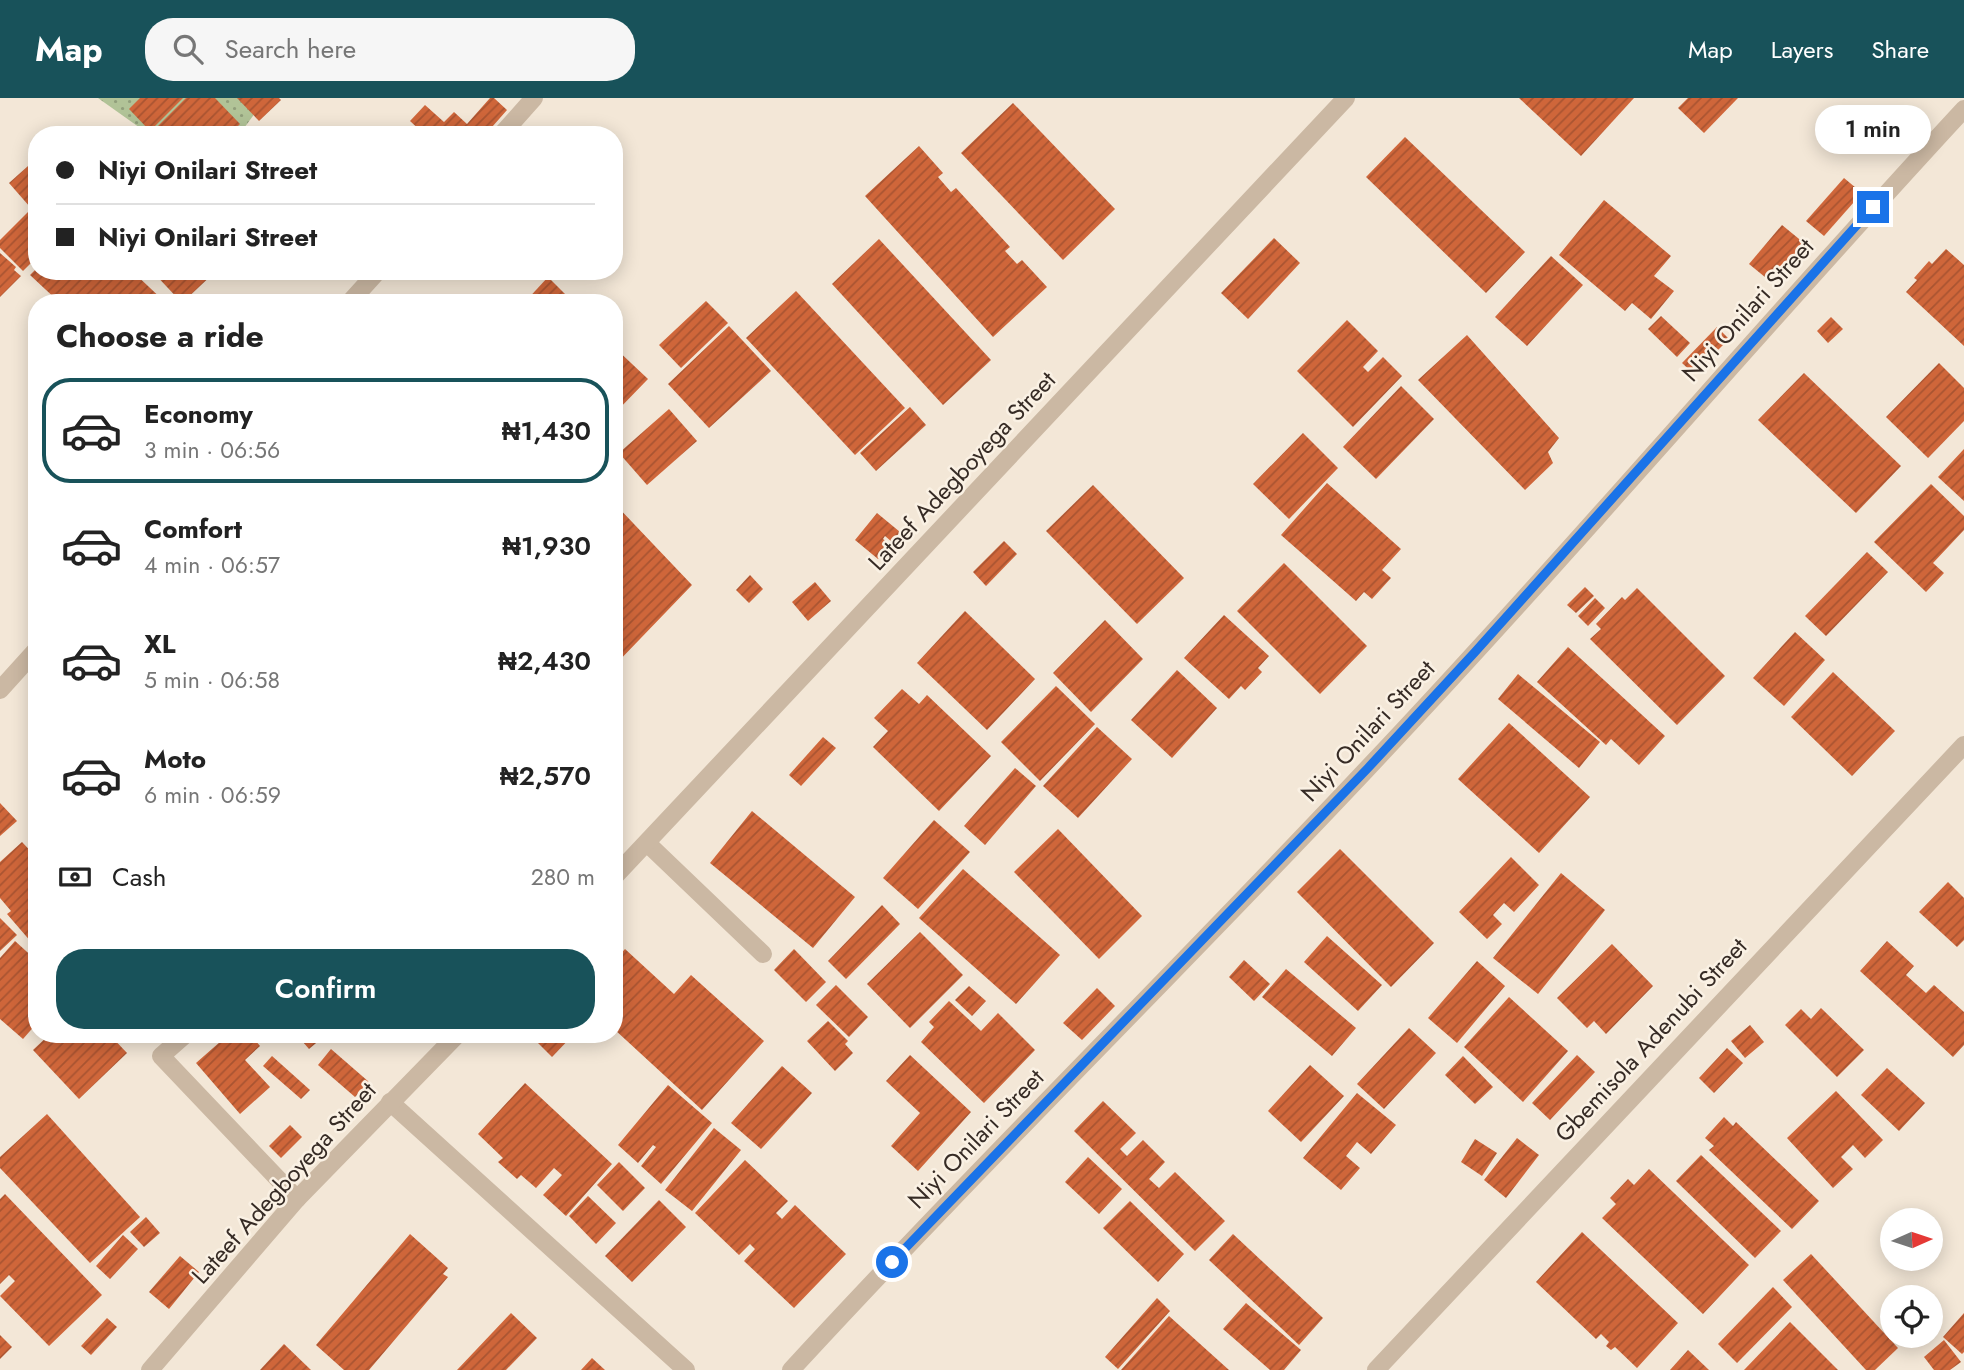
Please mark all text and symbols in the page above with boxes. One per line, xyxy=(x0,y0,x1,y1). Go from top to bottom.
search box xyxy=(145,18,635,81)
text: Map xyxy=(35,26,103,73)
icon: search xyxy=(169,30,207,68)
text: Search here xyxy=(225,30,356,68)
text: Map xyxy=(1688,32,1733,67)
text: Layers xyxy=(1771,32,1833,67)
text: Share xyxy=(1871,32,1929,67)
callout: 1 min xyxy=(1815,105,1931,154)
text: 1 min xyxy=(1845,112,1901,146)
text: Niyi Onilari Street xyxy=(98,151,317,189)
route end xyxy=(1857,191,1889,223)
text: Niyi Onilari Street xyxy=(98,218,317,256)
street label: Niyi Onilari Street xyxy=(1674,230,1822,389)
text: Choose a ride xyxy=(56,313,264,359)
street label: Lateef Adegboyega Street xyxy=(860,363,1064,578)
text: Economy xyxy=(144,395,253,433)
icon: car xyxy=(60,399,123,462)
text: ₦1,430 xyxy=(502,412,591,450)
text: 3 min · 06:56 xyxy=(144,433,280,467)
text: Comfort xyxy=(144,510,242,548)
icon: car xyxy=(60,514,123,577)
text: ₦1,930 xyxy=(502,527,591,565)
text: 4 min · 06:57 xyxy=(144,548,280,582)
text: XL xyxy=(144,625,176,663)
icon: car xyxy=(60,629,123,692)
text: ₦2,430 xyxy=(498,642,591,680)
street label: Niyi Onilari Street xyxy=(1293,652,1443,809)
text: 5 min · 06:58 xyxy=(144,663,280,697)
text: Moto xyxy=(144,740,206,778)
icon: car xyxy=(60,744,123,807)
text: ₦2,570 xyxy=(500,757,591,795)
text: 6 min · 06:59 xyxy=(144,778,281,812)
icon: cash xyxy=(56,858,94,896)
text: Cash xyxy=(112,858,166,896)
text: 280 m xyxy=(531,860,595,894)
street label: Gbemisola Adenubi Street xyxy=(1546,930,1755,1150)
button: Confirm xyxy=(56,949,595,1029)
street label: Niyi Onilari Street xyxy=(900,1061,1052,1216)
street label: Lateef Adegboyega Street xyxy=(183,1074,384,1291)
north arrow xyxy=(1880,1208,1942,1270)
map controls xyxy=(1880,1208,1943,1348)
route start xyxy=(876,1246,908,1278)
button: locate xyxy=(1880,1285,1943,1348)

